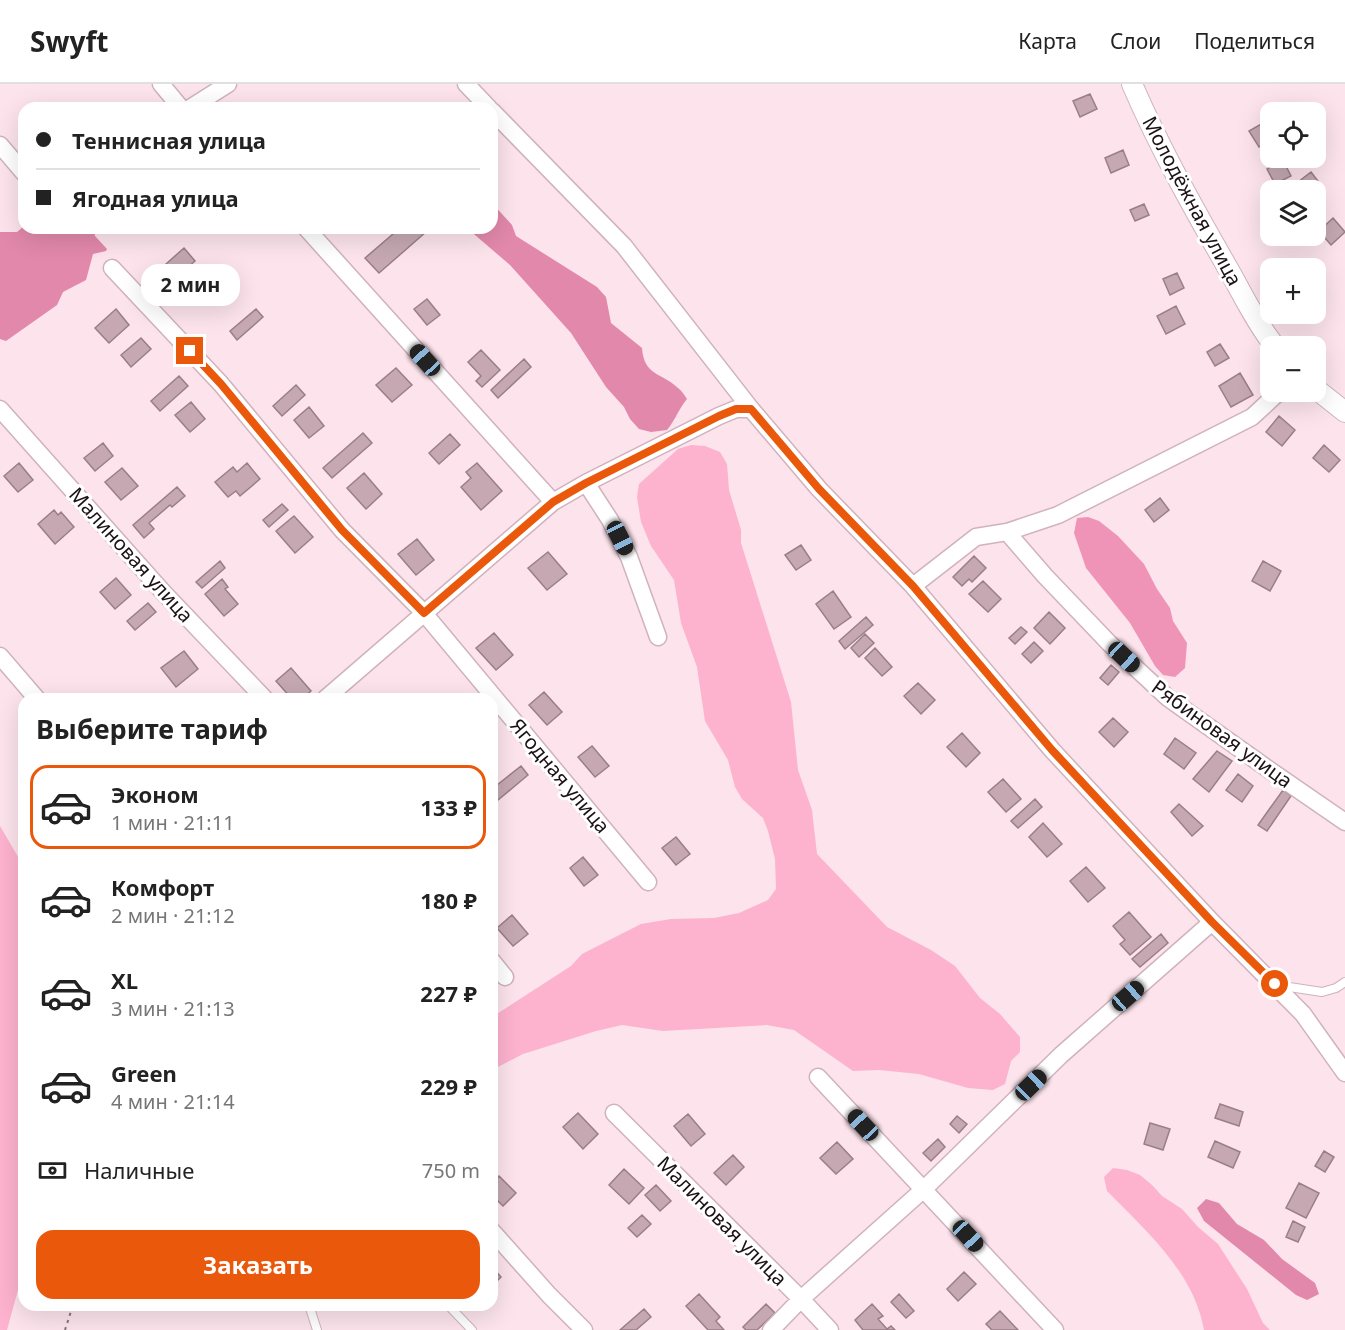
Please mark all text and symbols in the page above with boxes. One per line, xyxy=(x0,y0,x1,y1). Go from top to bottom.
text: Swyft xyxy=(30,22,108,60)
text: Карта xyxy=(1018,27,1077,55)
text: Слои xyxy=(1110,27,1161,55)
text: Поделиться xyxy=(1194,27,1315,55)
map controls xyxy=(1260,102,1326,402)
button: locate xyxy=(1260,102,1326,168)
street label: Молодёжная улица xyxy=(1136,111,1249,290)
text: Теннисная улица xyxy=(72,125,266,155)
button: layers xyxy=(1260,180,1326,246)
text: Ягодная улица xyxy=(72,183,239,213)
button: + xyxy=(1260,258,1326,324)
callout: 2 мин xyxy=(140,264,240,306)
text: 2 мин xyxy=(161,271,220,298)
button: − xyxy=(1260,336,1326,402)
route end xyxy=(176,337,203,364)
car xyxy=(406,341,444,379)
street label: Малиновая улица xyxy=(63,481,199,628)
car xyxy=(604,518,636,558)
car xyxy=(1105,638,1143,676)
street label: Рябиновая улица xyxy=(1146,673,1298,794)
text: Выберите тариф xyxy=(36,710,268,747)
street label: Ягодная улица xyxy=(504,713,616,839)
text: Эконом xyxy=(111,779,199,809)
icon: car xyxy=(39,780,93,834)
text: 133 ₽ xyxy=(420,792,477,822)
text: 1 мин · 21:11 xyxy=(111,809,235,836)
text: Комфорт xyxy=(111,872,214,902)
icon: car xyxy=(39,873,93,927)
text: 180 ₽ xyxy=(420,885,477,915)
text: 2 мин · 21:12 xyxy=(111,902,235,929)
text: XL xyxy=(111,965,138,995)
icon: car xyxy=(39,966,93,1020)
route start xyxy=(1261,970,1288,997)
car xyxy=(1109,977,1147,1015)
text: 227 ₽ xyxy=(420,978,477,1008)
text: 3 мин · 21:13 xyxy=(111,995,235,1022)
text: Green xyxy=(111,1058,177,1088)
icon: car xyxy=(39,1059,93,1113)
car xyxy=(1012,1066,1050,1104)
text: 229 ₽ xyxy=(420,1071,477,1101)
text: 4 мин · 21:14 xyxy=(111,1088,235,1115)
car xyxy=(844,1106,882,1144)
street label: Малиновая улица xyxy=(651,1150,793,1292)
icon: cash xyxy=(36,1154,69,1187)
text: Наличные xyxy=(84,1155,194,1185)
text: 750 m xyxy=(422,1157,480,1184)
car xyxy=(949,1217,987,1255)
button: Заказать xyxy=(36,1230,480,1299)

